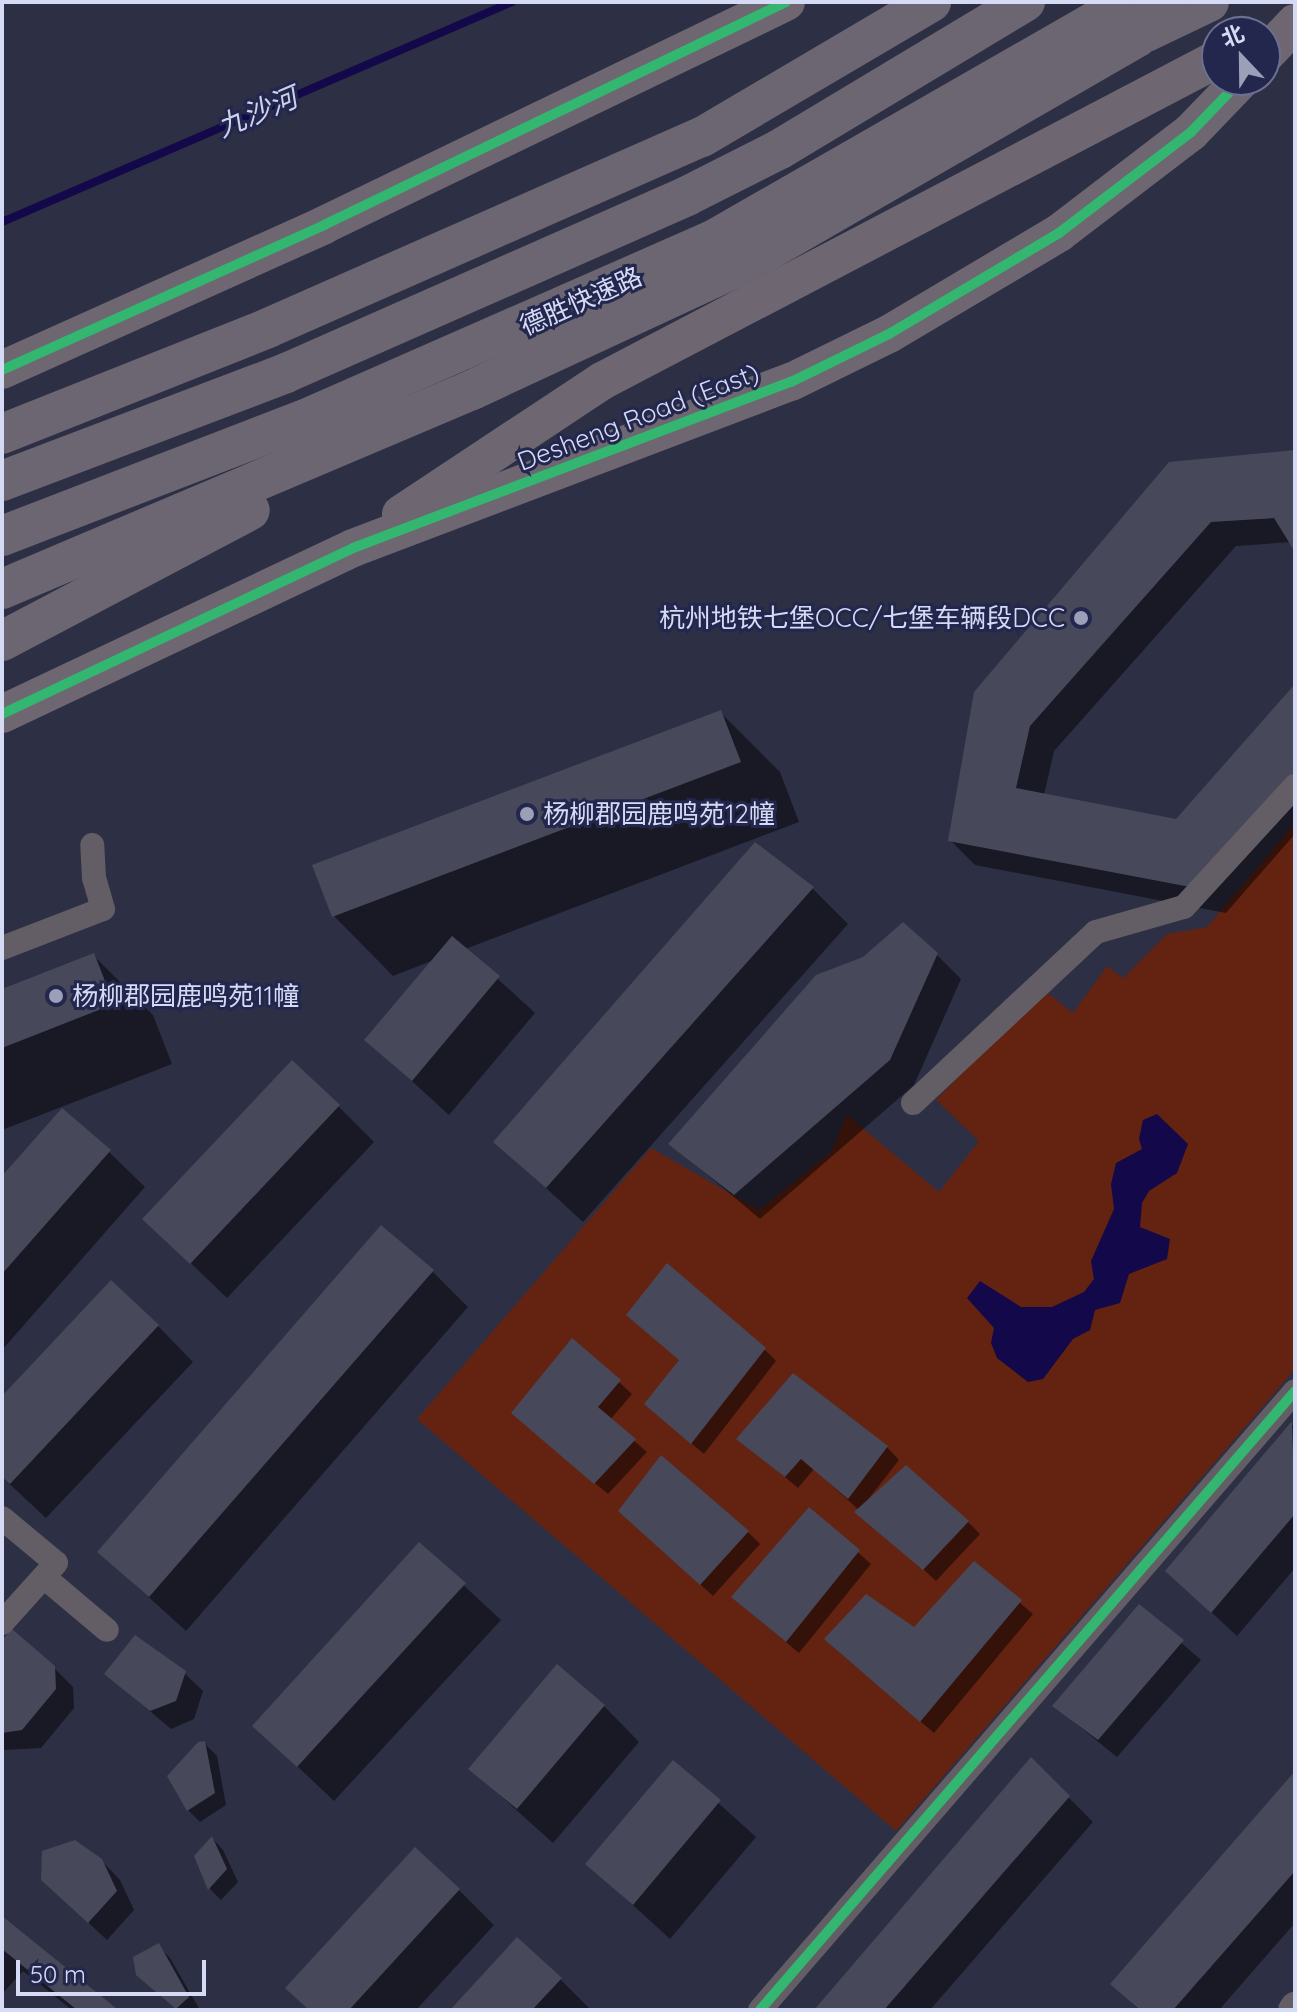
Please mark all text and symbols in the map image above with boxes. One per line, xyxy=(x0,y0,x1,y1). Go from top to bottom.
north arrow xyxy=(1201,16,1281,96)
text: 北 xyxy=(1217,19,1248,53)
water label: 九沙河 xyxy=(212,80,302,144)
street label: 德胜快速路 xyxy=(515,260,647,342)
street label: Desheng Road (East) xyxy=(513,357,763,477)
place label: 杭州地铁七堡OCC/七堡车辆段DCC xyxy=(659,602,1065,634)
marker: 杭州地铁七堡OCC/七堡车辆段DCC xyxy=(1072,609,1090,627)
place label: 杨柳郡园鹿鸣苑12幢 xyxy=(543,798,775,830)
marker: 杨柳郡园鹿鸣苑12幢 xyxy=(518,805,536,823)
place label: 杨柳郡园鹿鸣苑11幢 xyxy=(72,980,299,1012)
marker: 杨柳郡园鹿鸣苑11幢 xyxy=(47,987,65,1005)
scale bar xyxy=(20,1944,210,1994)
text: 50 m xyxy=(30,1959,86,1989)

